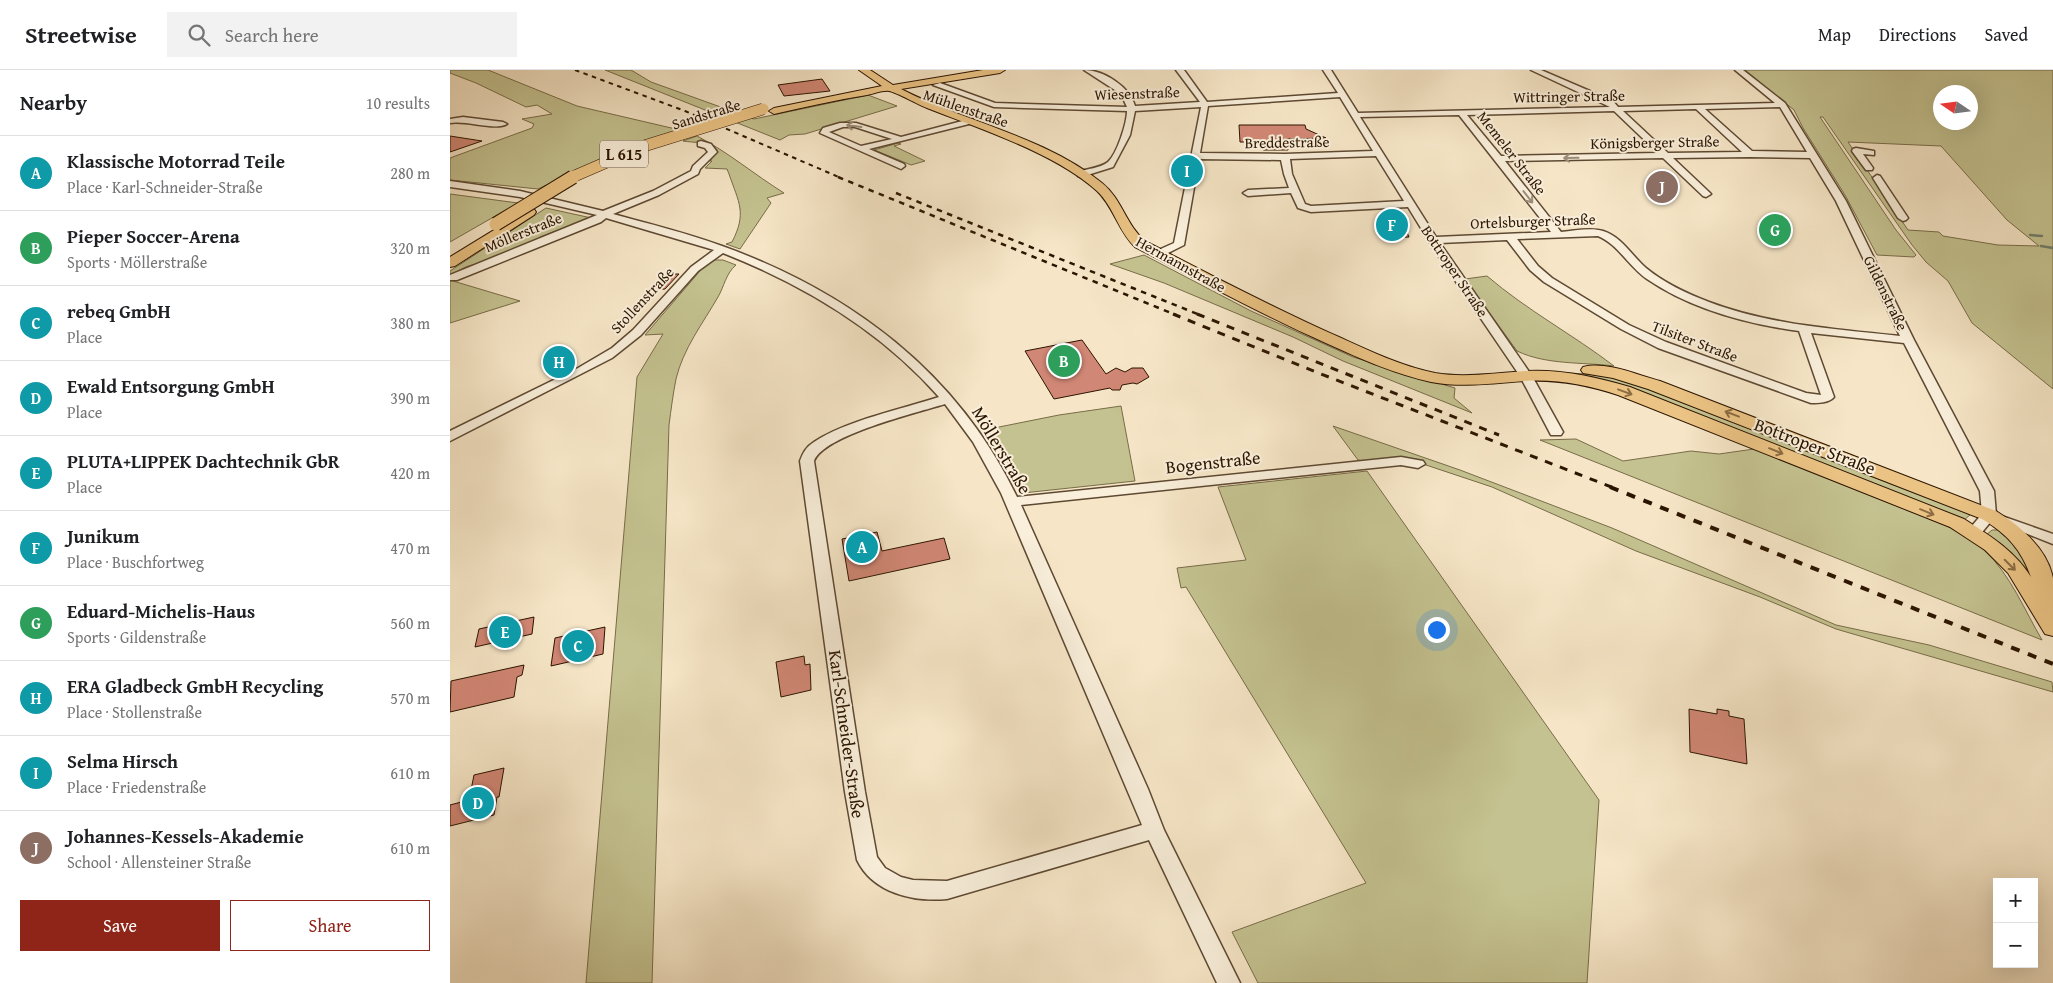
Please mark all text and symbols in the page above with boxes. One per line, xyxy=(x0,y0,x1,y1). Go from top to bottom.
search box xyxy=(167,12,517,57)
text: Streetwise xyxy=(25,17,137,52)
icon: search xyxy=(185,21,213,49)
text: Search here xyxy=(225,21,319,49)
text: Map xyxy=(1818,21,1851,48)
text: Directions xyxy=(1879,21,1956,48)
text: Saved xyxy=(1984,21,2028,48)
street label: Wiesenstraße xyxy=(1094,81,1180,105)
street label: Mühlenstraße xyxy=(921,84,1011,132)
street label: Wittringer Straße xyxy=(1513,85,1625,107)
north arrow xyxy=(1933,85,1978,130)
text: Nearby xyxy=(20,87,87,118)
text: 10 results xyxy=(366,91,430,115)
street label: Sandstraße xyxy=(669,94,743,134)
street label: Memeler Straße xyxy=(1473,107,1551,199)
one-way arrow xyxy=(846,121,862,131)
street label: Königsberger Straße xyxy=(1590,130,1720,154)
street label: Breddestraße xyxy=(1244,131,1330,153)
road number: L 615 xyxy=(600,140,648,168)
text: Klassische Motorrad Teile xyxy=(67,147,285,175)
pin: I xyxy=(1171,152,1203,190)
one-way arrow xyxy=(1564,153,1580,162)
text: A xyxy=(31,161,41,185)
text: 280 m xyxy=(390,161,430,185)
pin: J xyxy=(1646,168,1678,206)
text: Place · Karl-Schneider-Straße xyxy=(67,175,263,199)
one-way arrow xyxy=(1523,190,1533,204)
pin: F xyxy=(1376,206,1408,244)
street label: Möllerstraße xyxy=(481,207,565,257)
street label: Ortelsburger Straße xyxy=(1470,208,1596,234)
pin: G xyxy=(1759,211,1791,249)
street label: Bottroper Straße xyxy=(1417,221,1493,321)
text: Pieper Soccer-Arena xyxy=(67,222,240,250)
street label: Hermannstraße xyxy=(1132,231,1230,297)
text: B xyxy=(31,236,41,260)
text: 320 m xyxy=(390,236,430,260)
text: Sports · Möllerstraße xyxy=(67,250,207,274)
street label: Gildenstraße xyxy=(1859,252,1913,334)
street label: Stollenstraße xyxy=(606,262,678,338)
text: rebeq GmbH xyxy=(67,297,171,325)
text: C xyxy=(31,311,41,335)
text: 380 m xyxy=(390,311,430,335)
street label: Tilsiter Straße xyxy=(1649,315,1741,367)
text: Place xyxy=(67,325,102,349)
pin: B xyxy=(1048,342,1080,380)
pin: H xyxy=(543,343,575,381)
text: Ewald Entsorgung GmbH xyxy=(67,372,275,400)
text: D xyxy=(31,386,41,410)
text: 390 m xyxy=(390,386,430,410)
one-way arrow xyxy=(1617,388,1633,397)
text: Place xyxy=(67,400,102,424)
street label: Möllerstraße xyxy=(965,401,1039,499)
one-way arrow xyxy=(1725,409,1740,419)
street label: Bottroper Straße xyxy=(1750,410,1880,482)
street label: Bogenstraße xyxy=(1164,444,1262,480)
text: PLUTA+LIPPEK Dachtechnik GbR xyxy=(67,447,340,475)
one-way arrow xyxy=(1769,448,1784,457)
text: E xyxy=(32,461,40,485)
text: 420 m xyxy=(390,461,430,485)
text: Place xyxy=(67,475,102,499)
one-way arrow xyxy=(1920,508,1935,517)
text: Junikum xyxy=(67,522,140,550)
pin: A xyxy=(846,528,878,566)
text: F xyxy=(32,536,40,560)
text: 470 m xyxy=(390,536,430,560)
text: Place · Buschfortweg xyxy=(67,550,204,574)
one-way arrow xyxy=(2004,558,2016,570)
text: Eduard-Michelis-Haus xyxy=(67,597,255,625)
text: G xyxy=(31,611,41,635)
text: 560 m xyxy=(390,611,430,635)
pin: E xyxy=(489,613,521,651)
your location xyxy=(1424,617,1450,643)
text: Sports · Gildenstraße xyxy=(67,625,206,649)
pin: C xyxy=(562,627,594,665)
street label: Karl-Schneider-Straße xyxy=(822,648,872,820)
text: ERA Gladbeck GmbH Recycling xyxy=(67,672,323,700)
text: H xyxy=(30,686,42,710)
text: 570 m xyxy=(390,686,430,710)
text: Place · Stollenstraße xyxy=(67,700,202,724)
text: Selma Hirsch xyxy=(67,747,178,775)
text: I xyxy=(33,761,39,785)
text: 610 m xyxy=(390,761,430,785)
text: Place · Friedenstraße xyxy=(67,775,206,799)
pin: D xyxy=(462,784,494,822)
text: Johannes-Kessels-Akademie xyxy=(67,822,304,850)
text: J xyxy=(33,836,39,860)
text: 610 m xyxy=(390,836,430,860)
text: School · Allensteiner Straße xyxy=(67,850,251,874)
map controls xyxy=(1993,878,2038,968)
button: + xyxy=(1993,878,2038,923)
button: Save xyxy=(20,900,220,951)
button: Share xyxy=(230,900,430,951)
button: − xyxy=(1993,923,2038,968)

